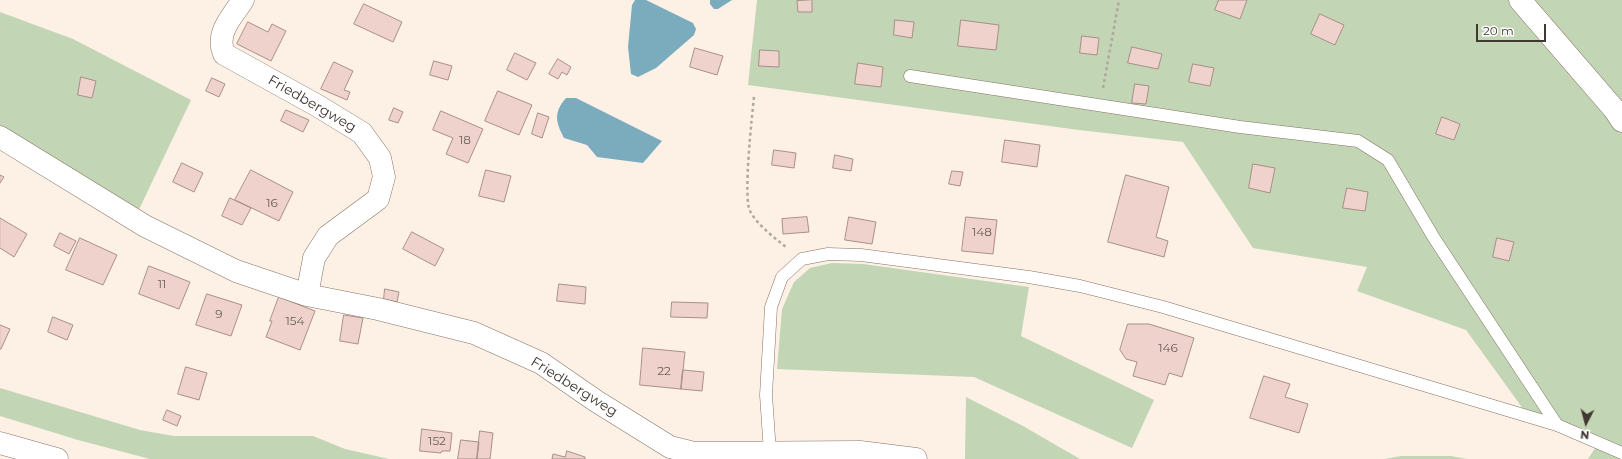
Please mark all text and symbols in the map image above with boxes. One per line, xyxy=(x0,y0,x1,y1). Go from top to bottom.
scale bar xyxy=(1478,16,1548,42)
text: 20 m xyxy=(1483,23,1514,38)
street label: Friedbergweg xyxy=(265,72,359,136)
house number: 18 xyxy=(459,133,471,147)
house number: 16 xyxy=(266,196,278,210)
house number: 148 xyxy=(972,225,992,239)
house number: 11 xyxy=(158,277,166,291)
house number: 9 xyxy=(215,307,223,321)
house number: 154 xyxy=(285,314,305,328)
house number: 146 xyxy=(1158,341,1178,355)
street label: Friedbergweg xyxy=(528,354,620,420)
house number: 22 xyxy=(657,364,671,378)
north arrow xyxy=(1566,403,1606,443)
text: N xyxy=(1580,428,1590,442)
house number: 152 xyxy=(428,434,446,448)

